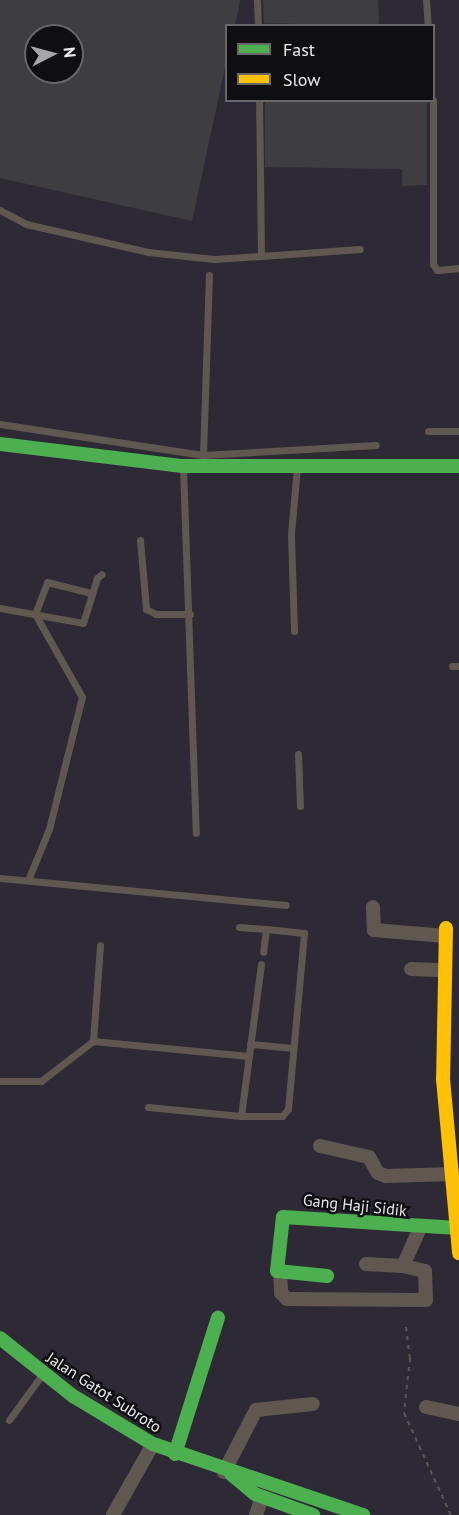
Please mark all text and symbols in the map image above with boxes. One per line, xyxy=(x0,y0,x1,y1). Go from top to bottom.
north arrow xyxy=(24,24,84,84)
legend xyxy=(225,24,435,102)
text: Fast xyxy=(283,38,315,61)
text: N xyxy=(59,46,80,59)
text: Slow xyxy=(283,68,321,91)
street label: Gang Haji Sidik xyxy=(302,1190,408,1220)
street label: Jalan Gatot Subroto xyxy=(43,1348,165,1436)

